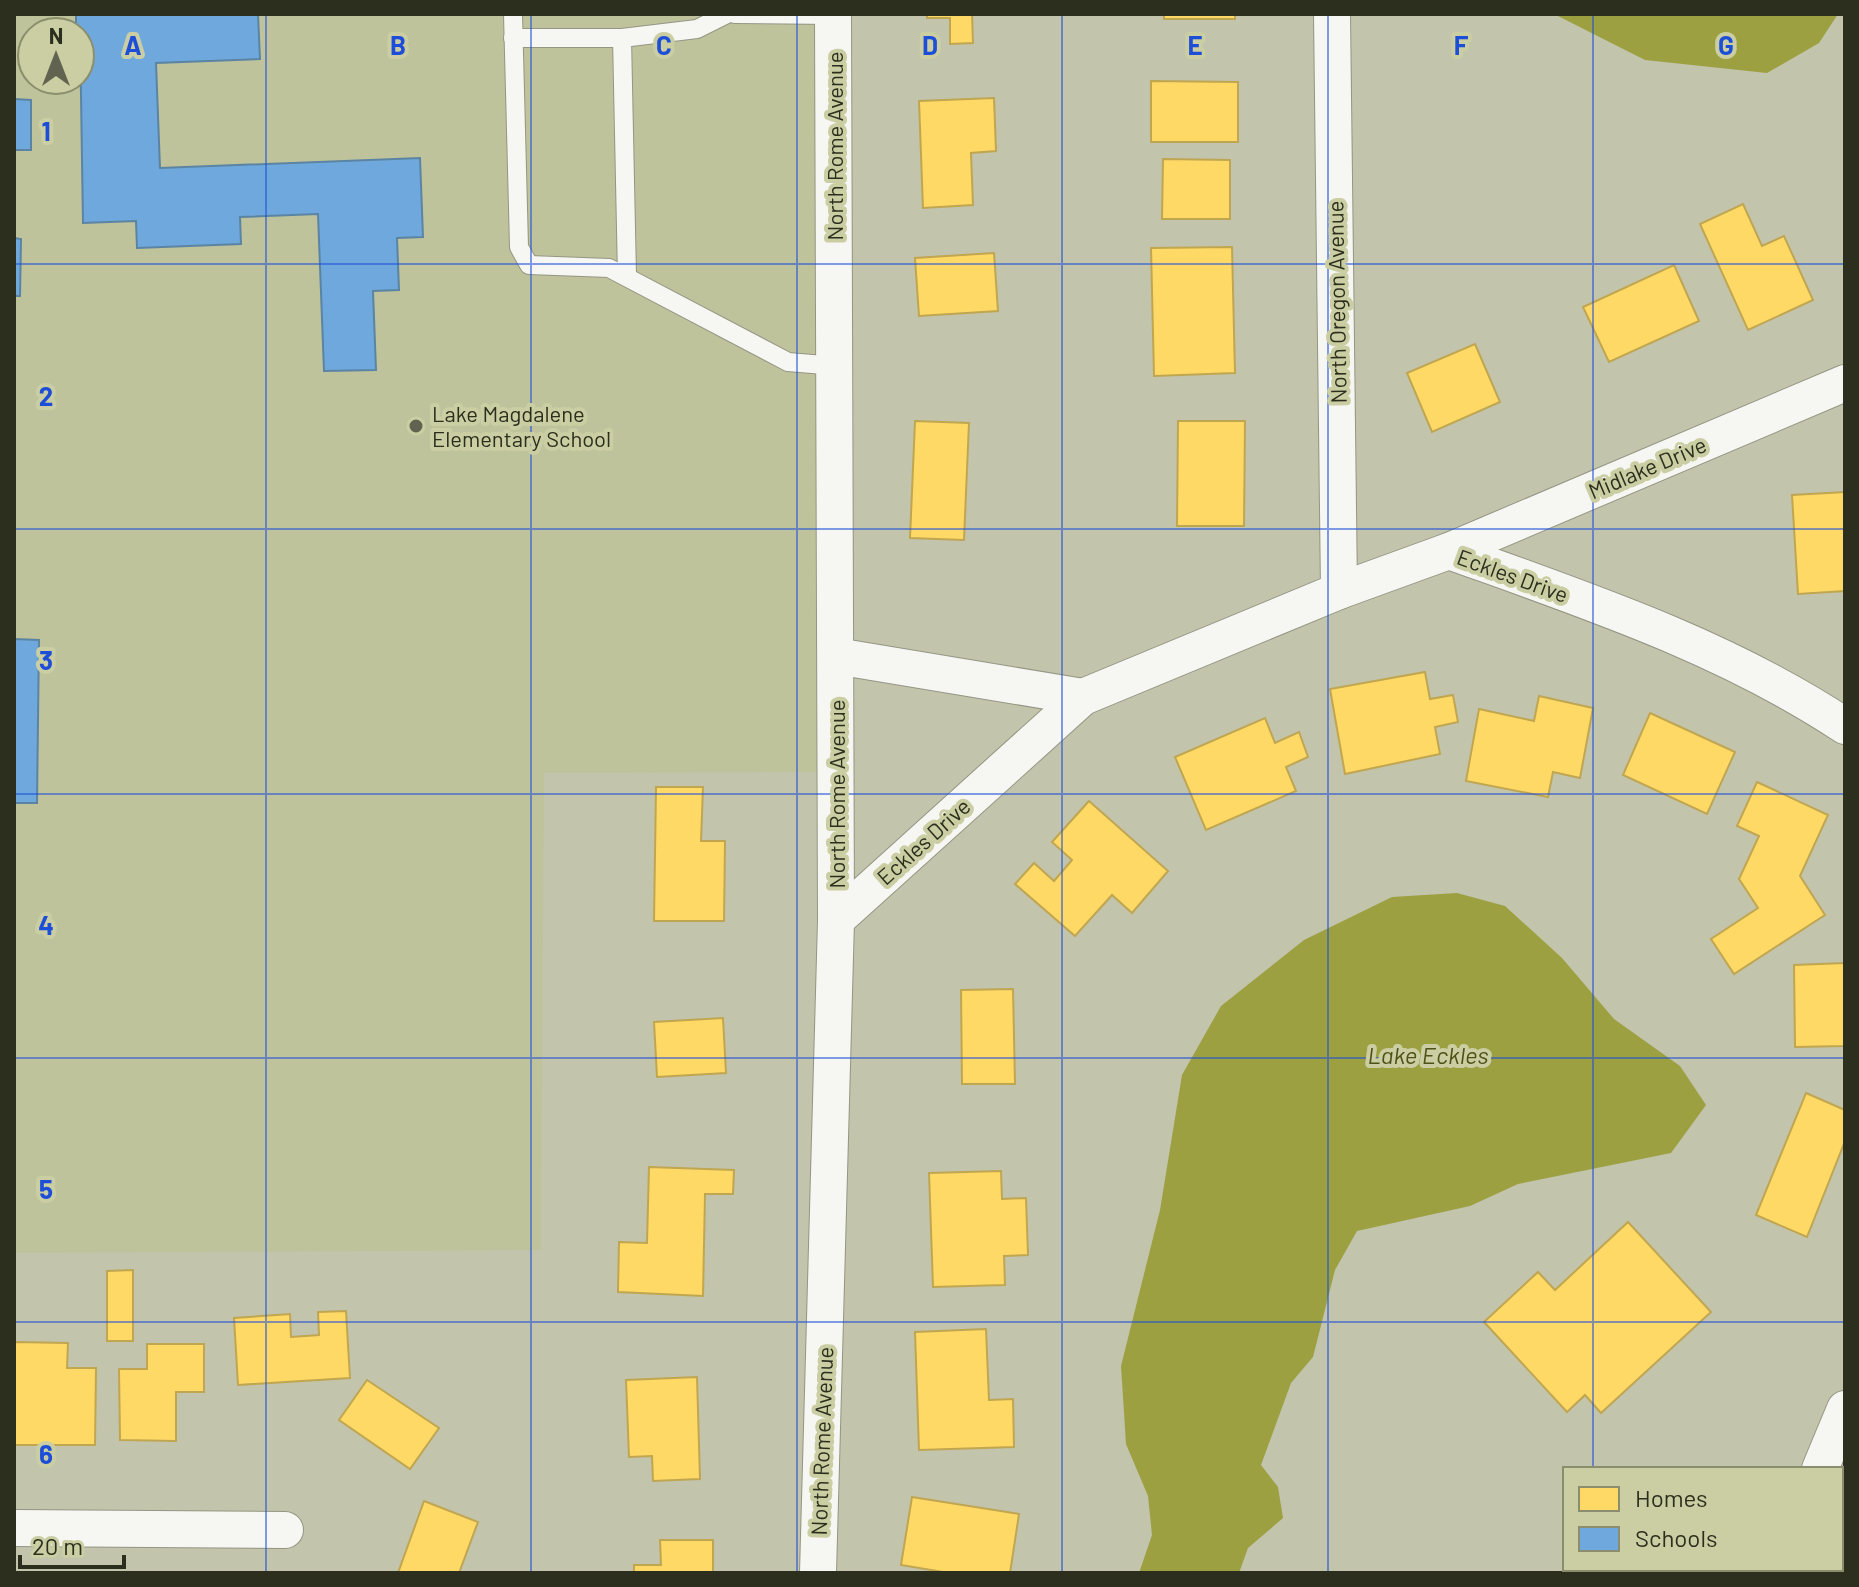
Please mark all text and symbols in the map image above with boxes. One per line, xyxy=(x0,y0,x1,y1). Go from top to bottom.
north arrow xyxy=(16,16,96,96)
text: N xyxy=(49,22,63,48)
text: A xyxy=(124,29,142,60)
text: B xyxy=(390,29,406,60)
text: C xyxy=(656,29,672,60)
text: D xyxy=(922,29,938,60)
text: E xyxy=(1187,29,1203,60)
text: F xyxy=(1454,29,1469,60)
text: G xyxy=(1718,29,1734,60)
street label: North Rome Avenue xyxy=(821,52,847,240)
text: 1 xyxy=(41,115,51,146)
street label: North Oregon Avenue xyxy=(1321,200,1351,404)
text: 2 xyxy=(39,380,53,411)
place label: Lake Magdalene Elementary School xyxy=(432,400,611,451)
marker: Lake Magdalene Elementary School xyxy=(407,417,425,435)
street label: Midlake Drive xyxy=(1584,431,1710,503)
street label: Eckles Drive xyxy=(1454,543,1572,607)
text: 3 xyxy=(39,644,53,675)
street label: North Rome Avenue xyxy=(823,700,849,888)
street label: Eckles Drive xyxy=(871,792,975,890)
text: 4 xyxy=(38,909,54,940)
water label: Lake Eckles xyxy=(1368,1040,1488,1069)
text: 5 xyxy=(39,1173,53,1204)
street label: North Rome Avenue xyxy=(805,1346,837,1536)
text: 6 xyxy=(39,1438,53,1469)
legend xyxy=(1563,1467,1843,1571)
text: Homes xyxy=(1635,1483,1708,1512)
scale bar xyxy=(20,1519,124,1569)
text: Schools xyxy=(1635,1523,1718,1552)
text: 20 m xyxy=(32,1531,83,1560)

